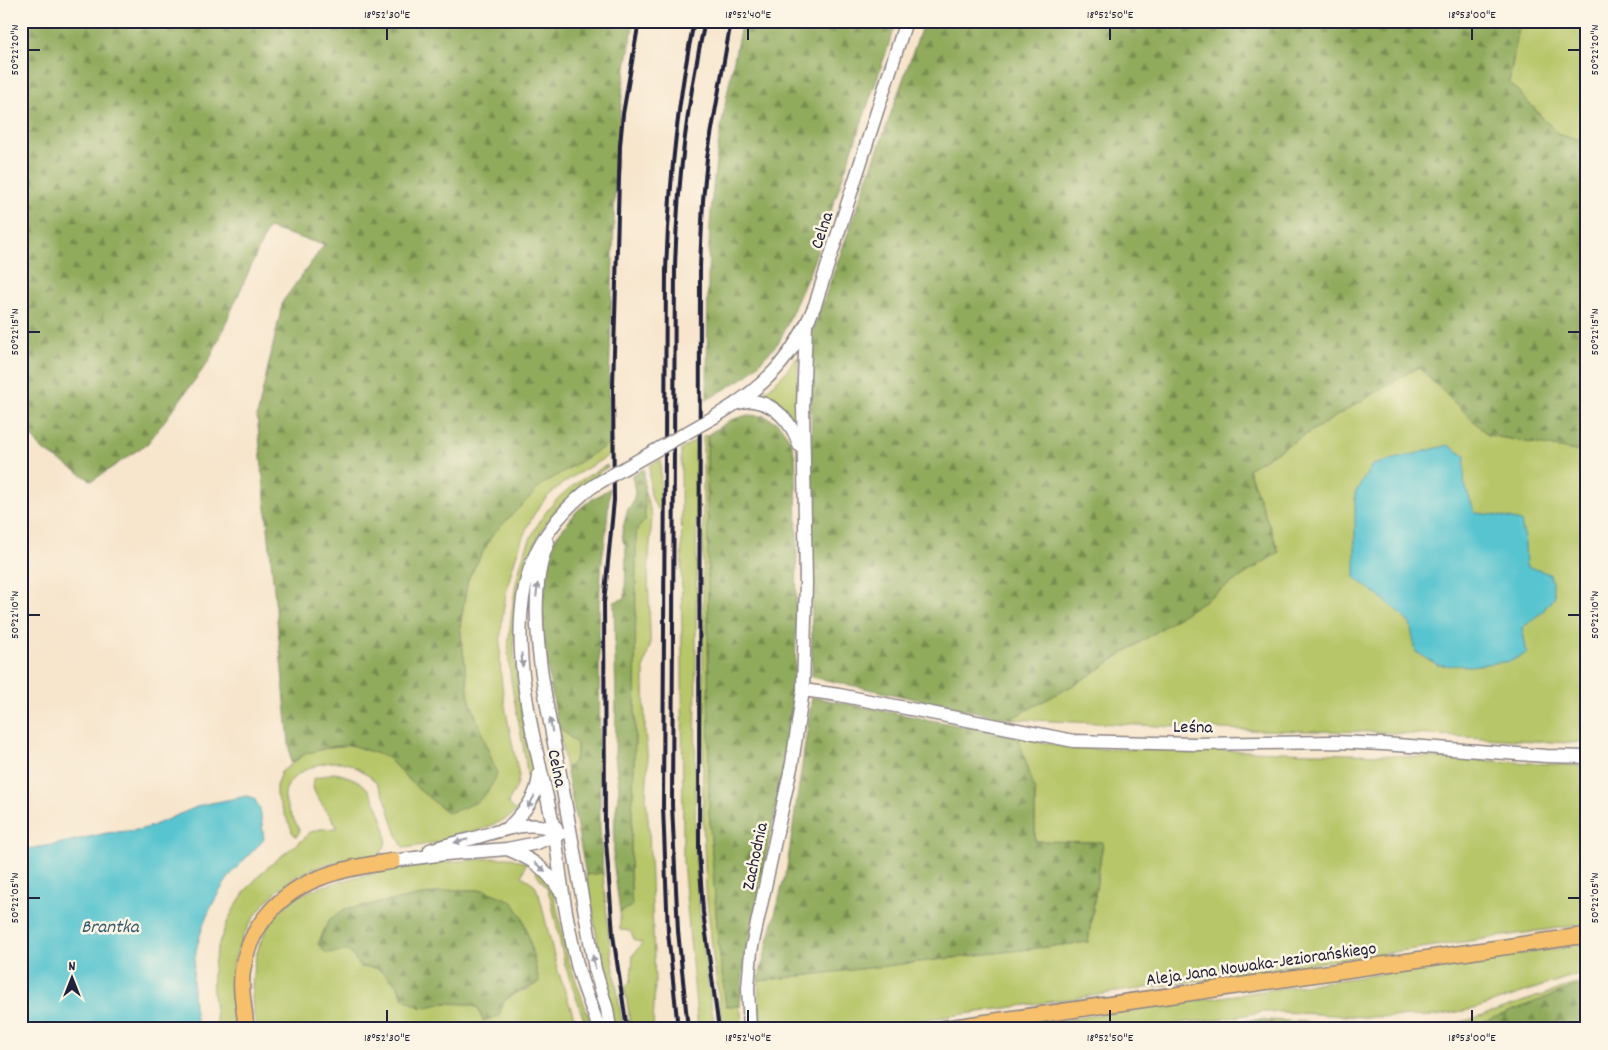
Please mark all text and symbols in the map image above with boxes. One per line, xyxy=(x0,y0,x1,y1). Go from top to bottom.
text: 18°52'30"E xyxy=(364,7,411,24)
text: 18°52'40"E xyxy=(725,7,771,24)
text: 18°52'50"E xyxy=(1087,7,1134,24)
text: 18°53'00"E xyxy=(1448,7,1496,24)
text: 50°22'20"N xyxy=(7,25,24,75)
text: 50°22'20"N xyxy=(1587,25,1604,75)
street label: Celna xyxy=(806,208,841,253)
text: 50°22'15"N xyxy=(7,308,24,356)
text: 50°22'15"N xyxy=(1587,308,1604,356)
one-way arrow xyxy=(533,582,541,598)
text: 50°22'10"N xyxy=(7,591,24,639)
text: 50°22'10"N xyxy=(1587,591,1604,639)
one-way arrow xyxy=(518,652,526,668)
street label: Leśna xyxy=(1173,716,1214,741)
one-way arrow xyxy=(547,717,555,733)
street label: Celna xyxy=(539,747,572,790)
one-way arrow xyxy=(526,795,535,808)
street label: Zachodnia xyxy=(737,820,776,893)
one-way arrow xyxy=(454,837,469,845)
one-way arrow xyxy=(533,861,546,872)
text: 50°22'05"N xyxy=(7,872,24,924)
text: 50°22'05"N xyxy=(1587,872,1604,924)
water label: Brantka xyxy=(81,915,140,942)
street label: Aleja Jana Nowaka-Jeziorańskiego xyxy=(1145,937,1378,994)
north arrow xyxy=(48,952,98,1002)
one-way arrow xyxy=(590,954,598,970)
text: N xyxy=(69,957,76,977)
text: 18°52'30"E xyxy=(364,1030,411,1047)
text: 18°52'40"E xyxy=(725,1030,771,1047)
text: 18°52'50"E xyxy=(1087,1030,1134,1047)
text: 18°53'00"E xyxy=(1448,1030,1496,1047)

